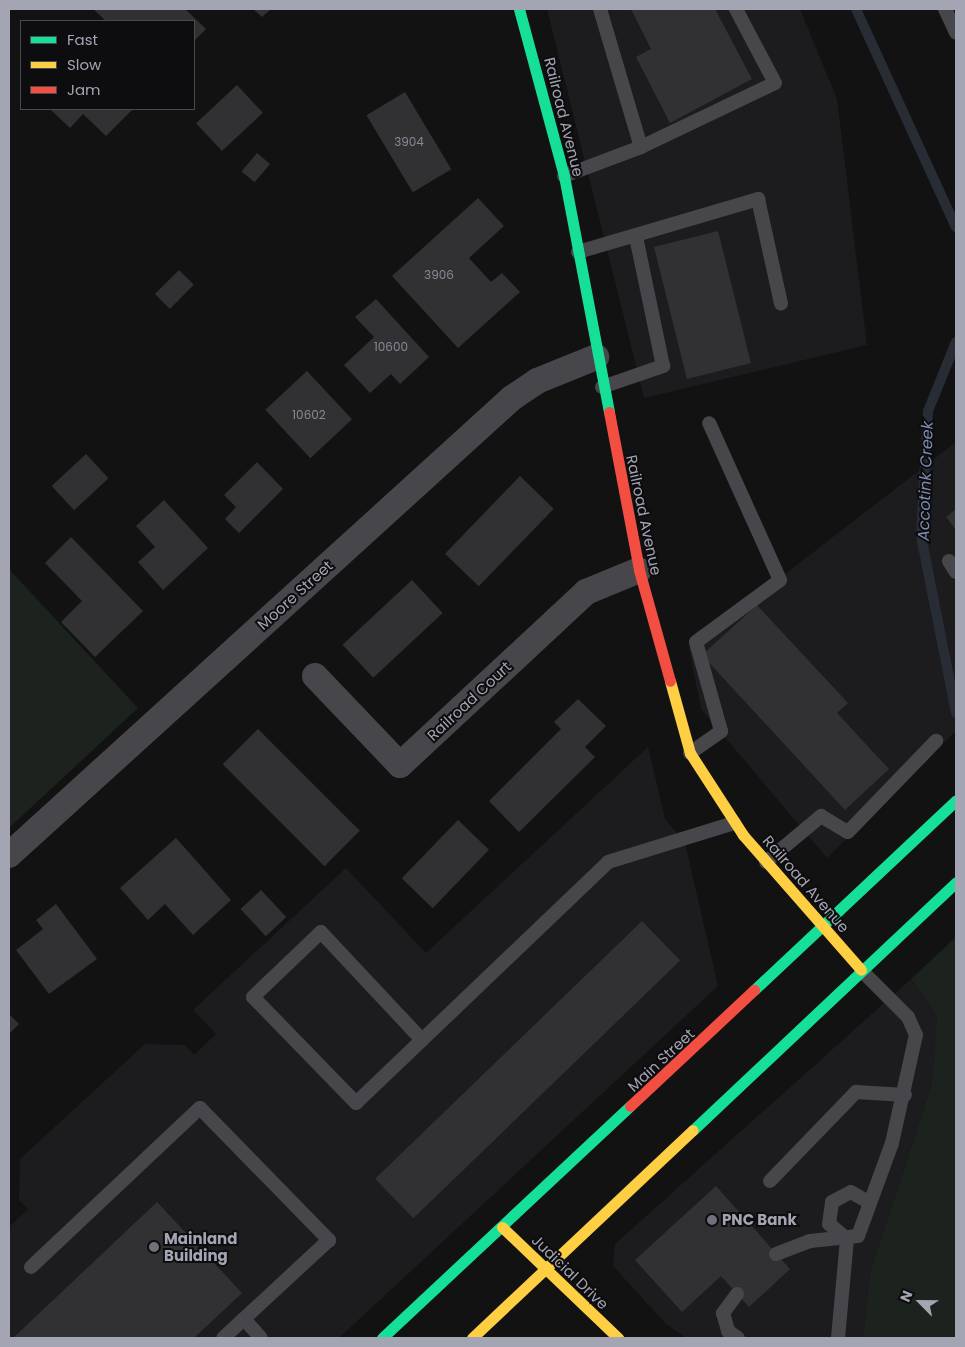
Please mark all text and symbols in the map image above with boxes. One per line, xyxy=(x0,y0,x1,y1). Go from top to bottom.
legend xyxy=(20,20,195,110)
text: Fast xyxy=(67,29,98,50)
text: Slow xyxy=(67,54,101,75)
street label: Railroad Avenue xyxy=(540,55,588,179)
text: Jam xyxy=(67,79,101,100)
house number: 3904 xyxy=(394,135,424,149)
house number: 3906 xyxy=(424,268,454,282)
house number: 10600 xyxy=(374,340,408,354)
house number: 10602 xyxy=(292,408,326,422)
water label: Accotink Creek xyxy=(914,421,938,541)
street label: Railroad Avenue xyxy=(622,453,666,577)
street label: Moore Street xyxy=(254,557,336,633)
street label: Railroad Court xyxy=(423,658,515,744)
street label: Railroad Avenue xyxy=(759,832,853,936)
street label: Main Street xyxy=(624,1025,698,1095)
place label: PNC Bank xyxy=(722,1211,797,1229)
marker: PNC Bank xyxy=(706,1214,718,1226)
place label: Mainland Building xyxy=(164,1229,237,1264)
street label: Judicial Drive xyxy=(528,1231,612,1313)
marker: Mainland Building xyxy=(148,1241,160,1253)
north arrow xyxy=(895,1277,945,1327)
text: N xyxy=(895,1287,917,1305)

